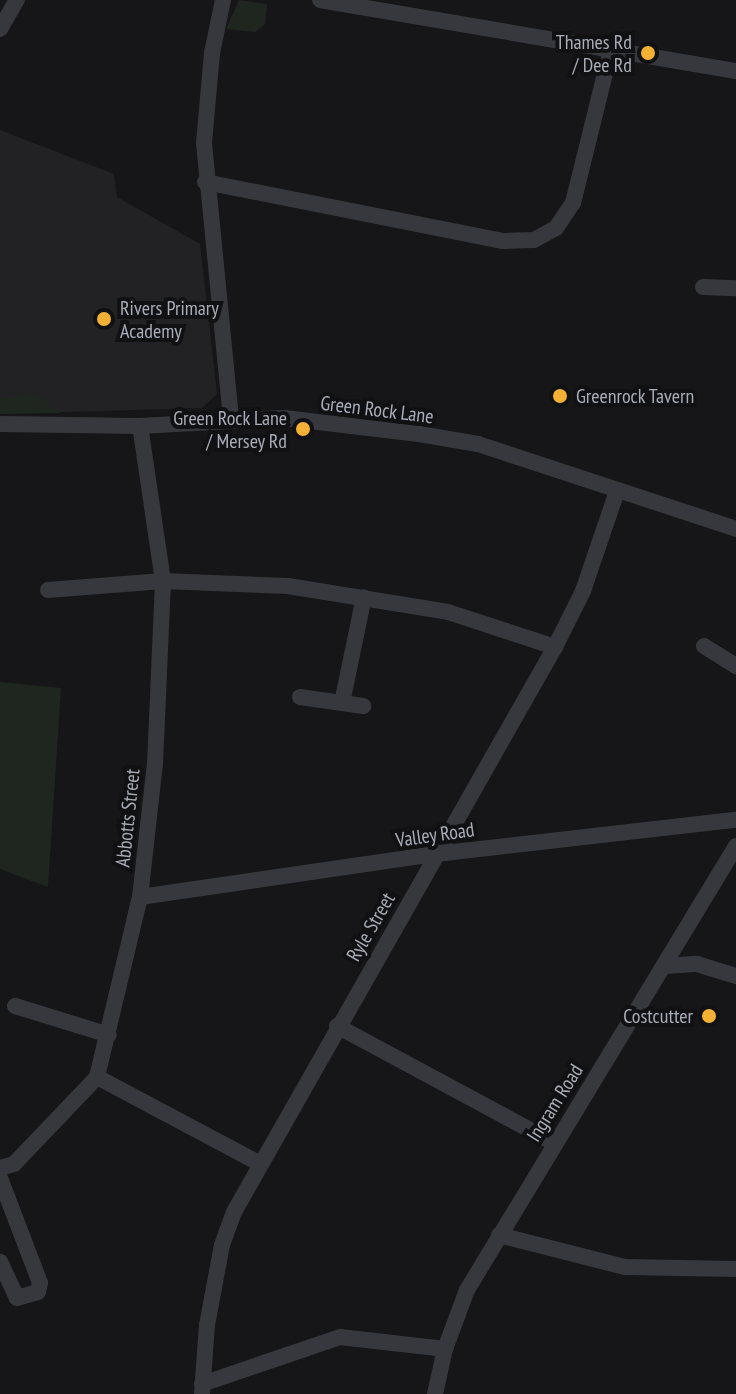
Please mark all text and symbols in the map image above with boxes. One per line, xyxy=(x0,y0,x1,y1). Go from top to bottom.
place label: Thames Rd / Dee Rd xyxy=(556,30,632,77)
marker: Thames Rd / Dee Rd xyxy=(639,44,657,62)
place label: Rivers Primary Academy xyxy=(120,296,219,343)
marker: Rivers Primary Academy xyxy=(95,310,113,328)
place label: Greenrock Tavern xyxy=(576,384,695,408)
marker: Greenrock Tavern xyxy=(551,387,569,405)
street label: Green Rock Lane xyxy=(319,391,435,429)
place label: Green Rock Lane / Mersey Rd xyxy=(173,406,287,453)
marker: Green Rock Lane / Mersey Rd xyxy=(294,420,312,438)
street label: Abbotts Street xyxy=(111,768,145,868)
street label: Valley Road xyxy=(394,818,476,852)
street label: Ryle Street xyxy=(342,888,400,966)
place label: Costcutter xyxy=(623,1004,693,1028)
marker: Costcutter xyxy=(700,1007,718,1025)
street label: Ingram Road xyxy=(522,1060,588,1146)

